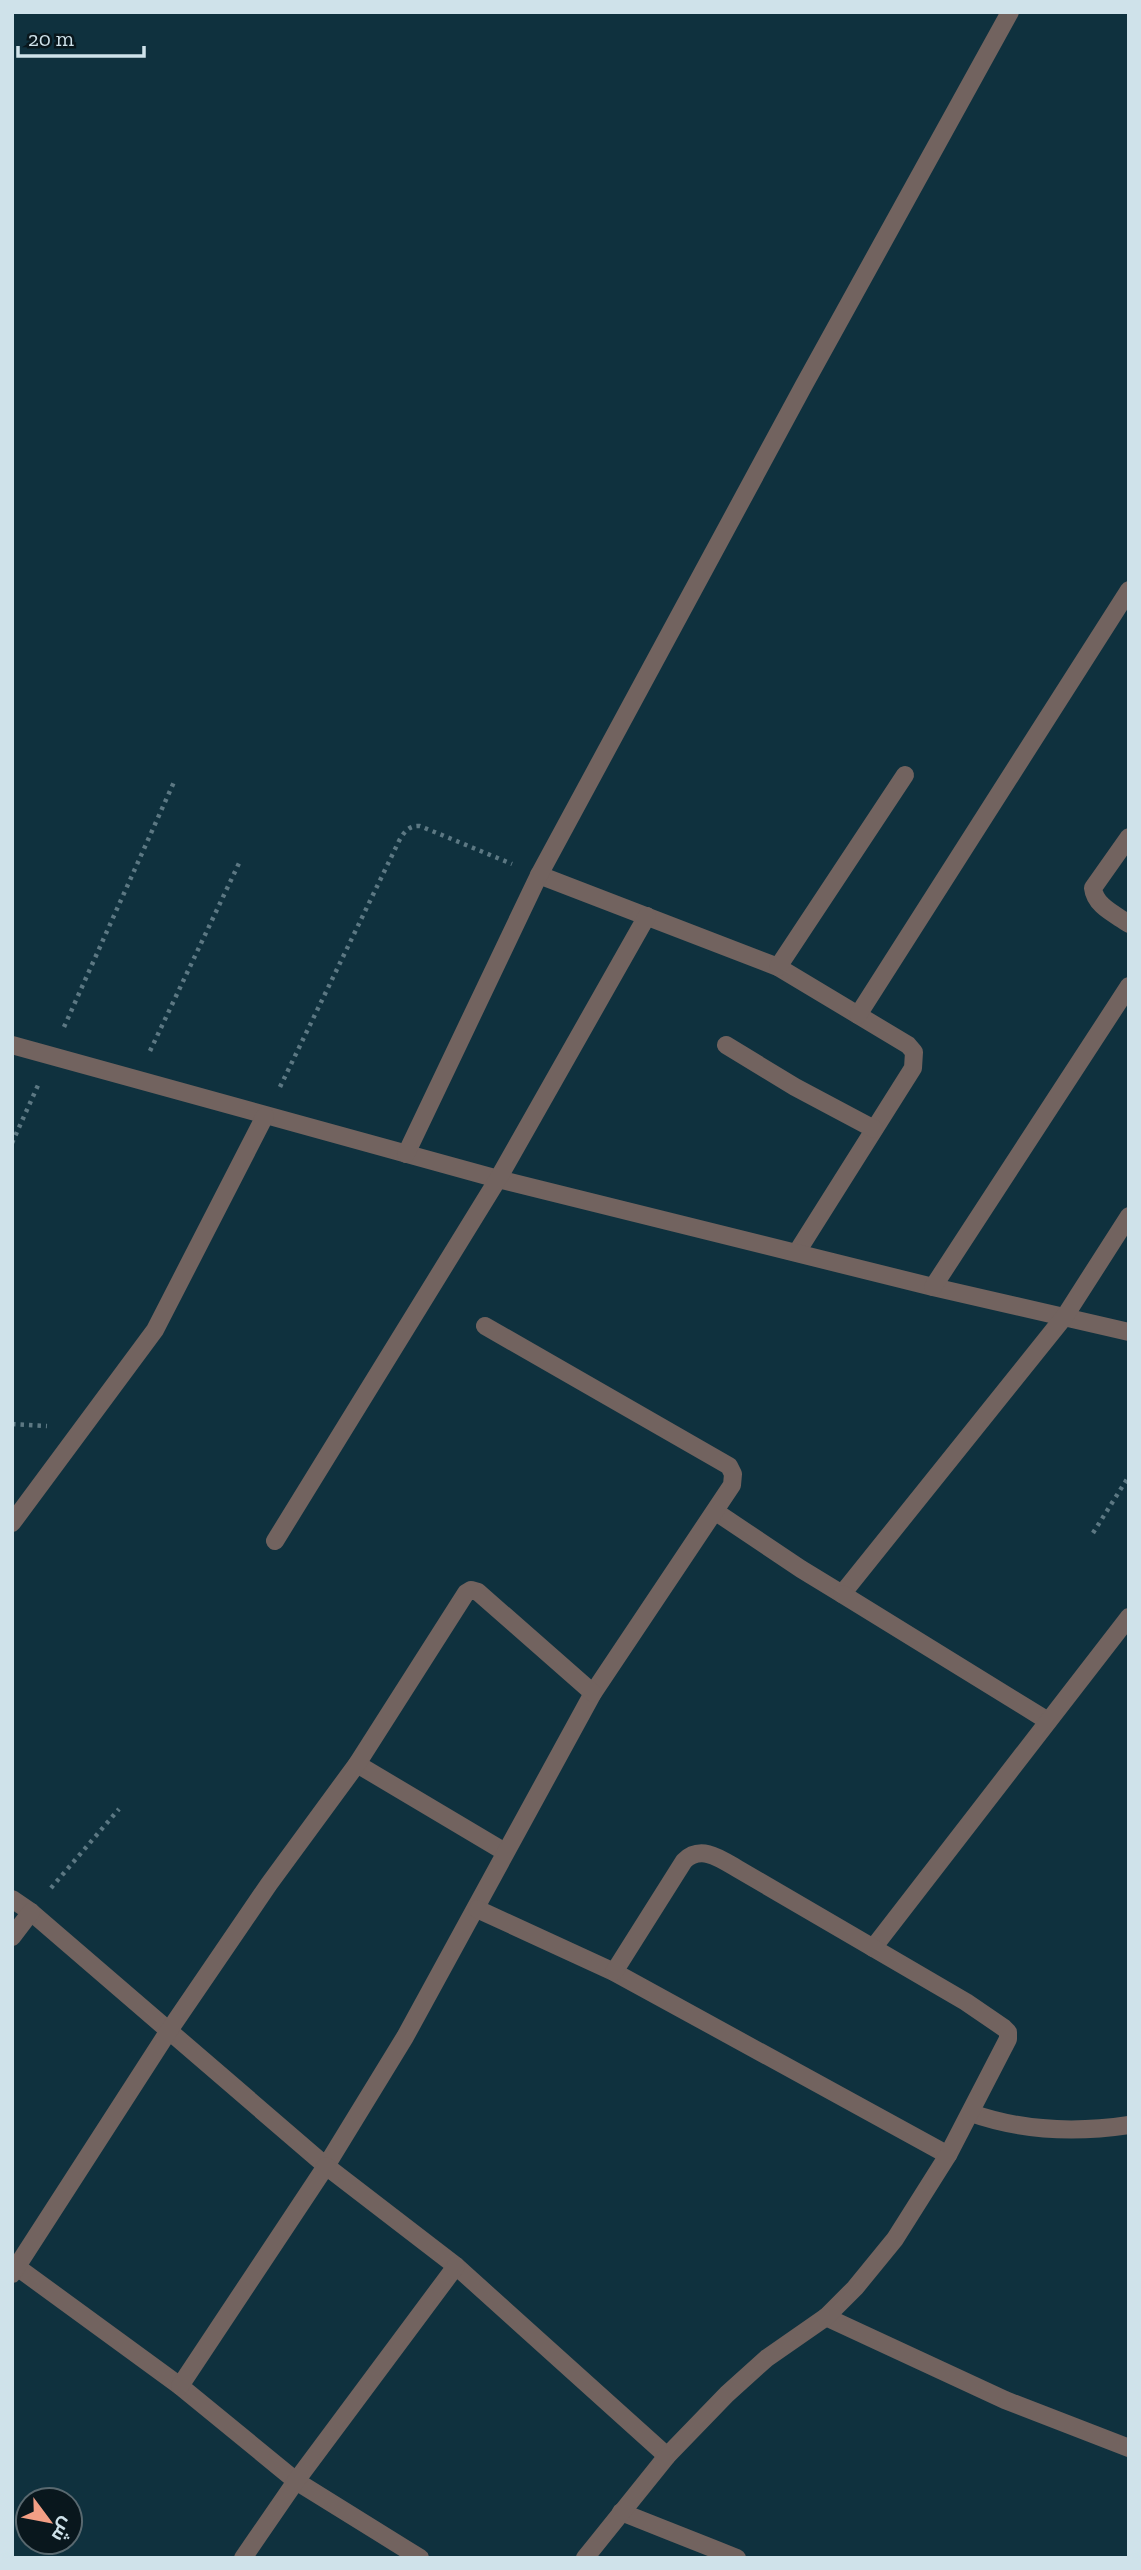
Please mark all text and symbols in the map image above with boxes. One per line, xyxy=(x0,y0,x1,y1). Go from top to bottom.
scale bar xyxy=(18,14,144,58)
text: 20 m xyxy=(28,26,74,51)
north arrow xyxy=(14,2486,84,2556)
text: ش xyxy=(47,2513,79,2546)

